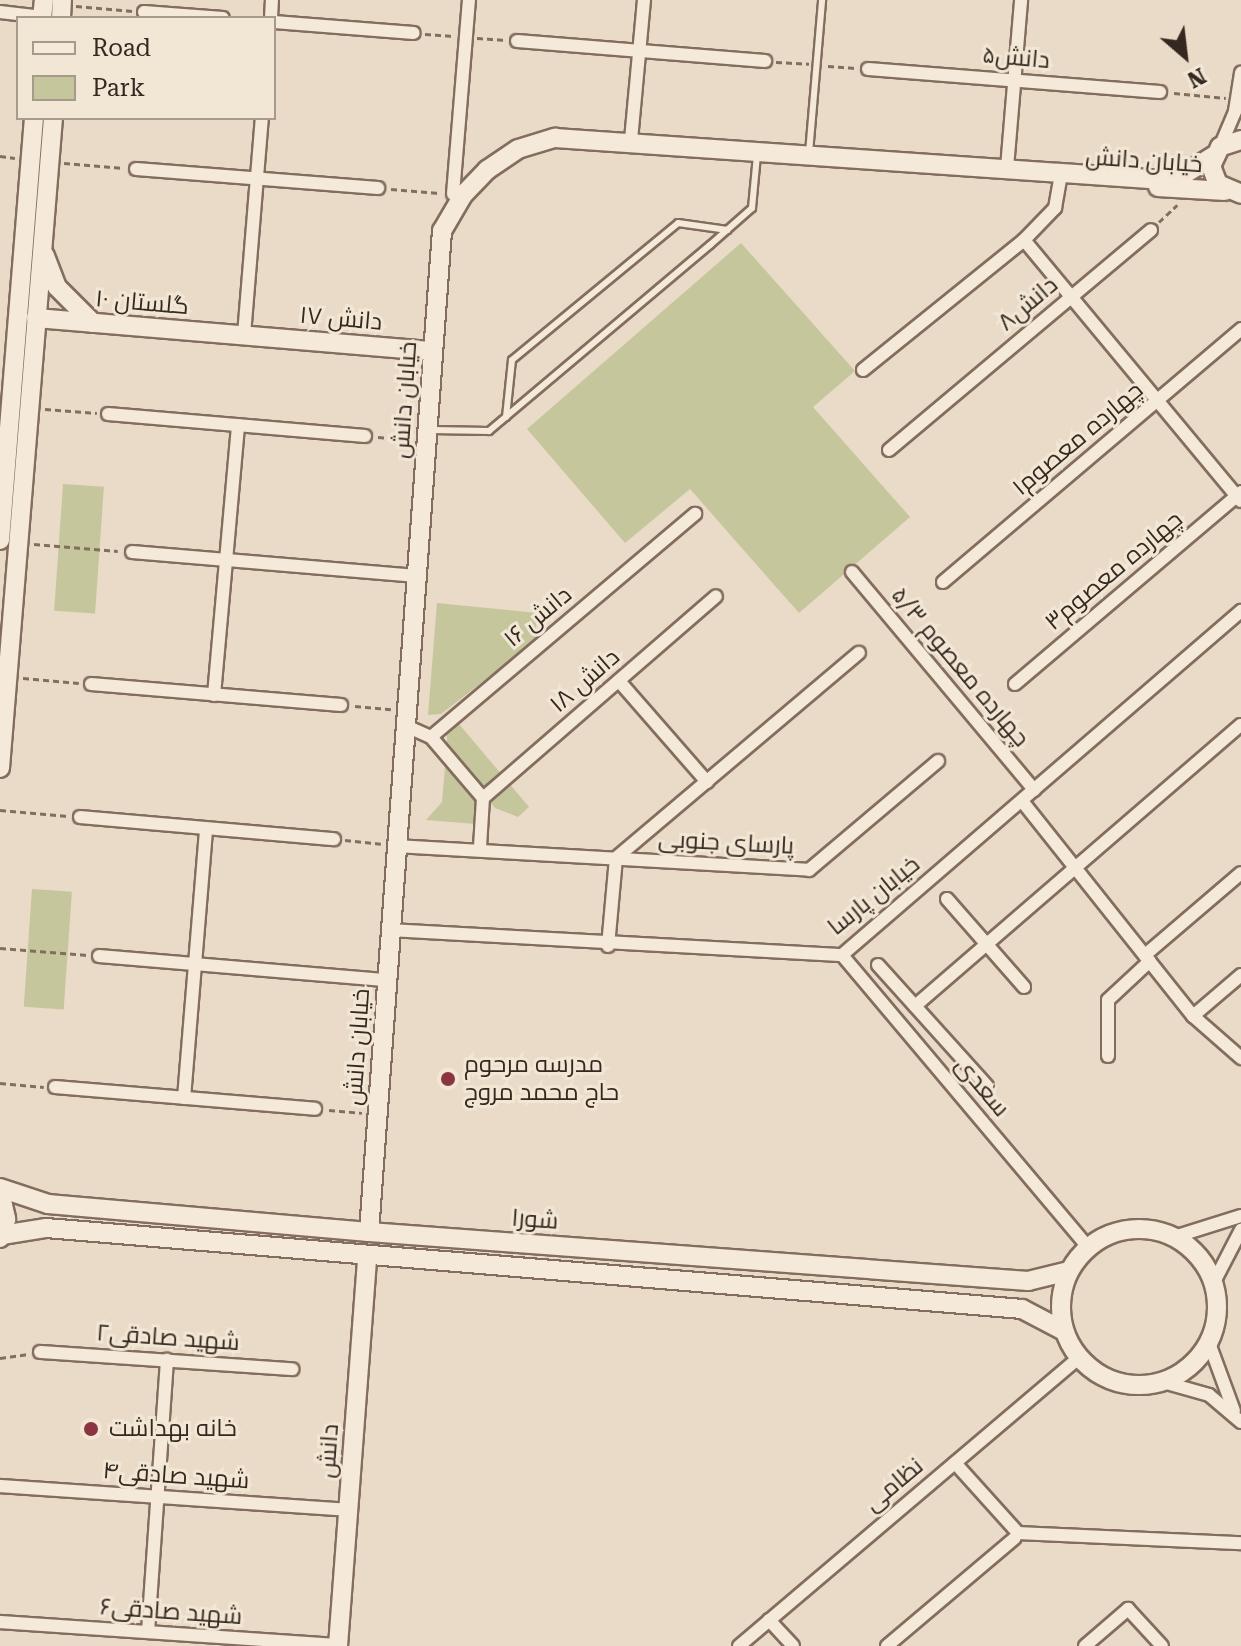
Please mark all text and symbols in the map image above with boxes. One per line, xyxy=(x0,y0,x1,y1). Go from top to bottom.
legend xyxy=(16,16,276,120)
north arrow xyxy=(1145,16,1225,96)
text: Road xyxy=(92,34,151,62)
street label: دانش۵ xyxy=(981,41,1051,75)
text: N xyxy=(1183,63,1210,93)
text: Park xyxy=(92,74,145,102)
street label: خیابان دانش xyxy=(1084,143,1204,179)
street label: دانش۸ xyxy=(992,271,1064,337)
street label: گلستان ۱۰ xyxy=(94,285,190,321)
street label: دانش ۱۷ xyxy=(298,301,384,337)
street label: خیابان دانش xyxy=(387,340,423,460)
street label: چهارده معصوم۱ xyxy=(1007,376,1149,502)
street label: چهارده معصوم۳ xyxy=(1039,505,1189,637)
street label: دانش ۱۶ xyxy=(498,580,578,654)
street label: چهارده معصوم ۵/۳ xyxy=(885,581,1035,753)
street label: دانش ۱۸ xyxy=(544,643,626,719)
street label: پارسای جنوبی xyxy=(657,825,795,861)
street label: خیابان پارسا xyxy=(822,850,926,942)
street label: خیابان دانش xyxy=(340,987,376,1107)
place label: مدرسه مرحوم حاج محمد مروج xyxy=(464,1051,619,1107)
street label: سعدی xyxy=(949,1051,1015,1123)
marker: مدرسه مرحوم حاج محمد مروج xyxy=(439,1070,457,1088)
street label: شورا xyxy=(511,1204,559,1236)
street label: شهید صادقی۲ xyxy=(95,1319,241,1357)
place label: خانه بهداشت xyxy=(109,1415,237,1443)
marker: خانه بهداشت xyxy=(80,1418,102,1440)
street label: دانش xyxy=(313,1423,345,1479)
street label: نظامی xyxy=(859,1452,929,1518)
street label: شهید صادقی۴ xyxy=(102,1457,250,1495)
street label: شهید صادقی۶ xyxy=(99,1593,243,1631)

